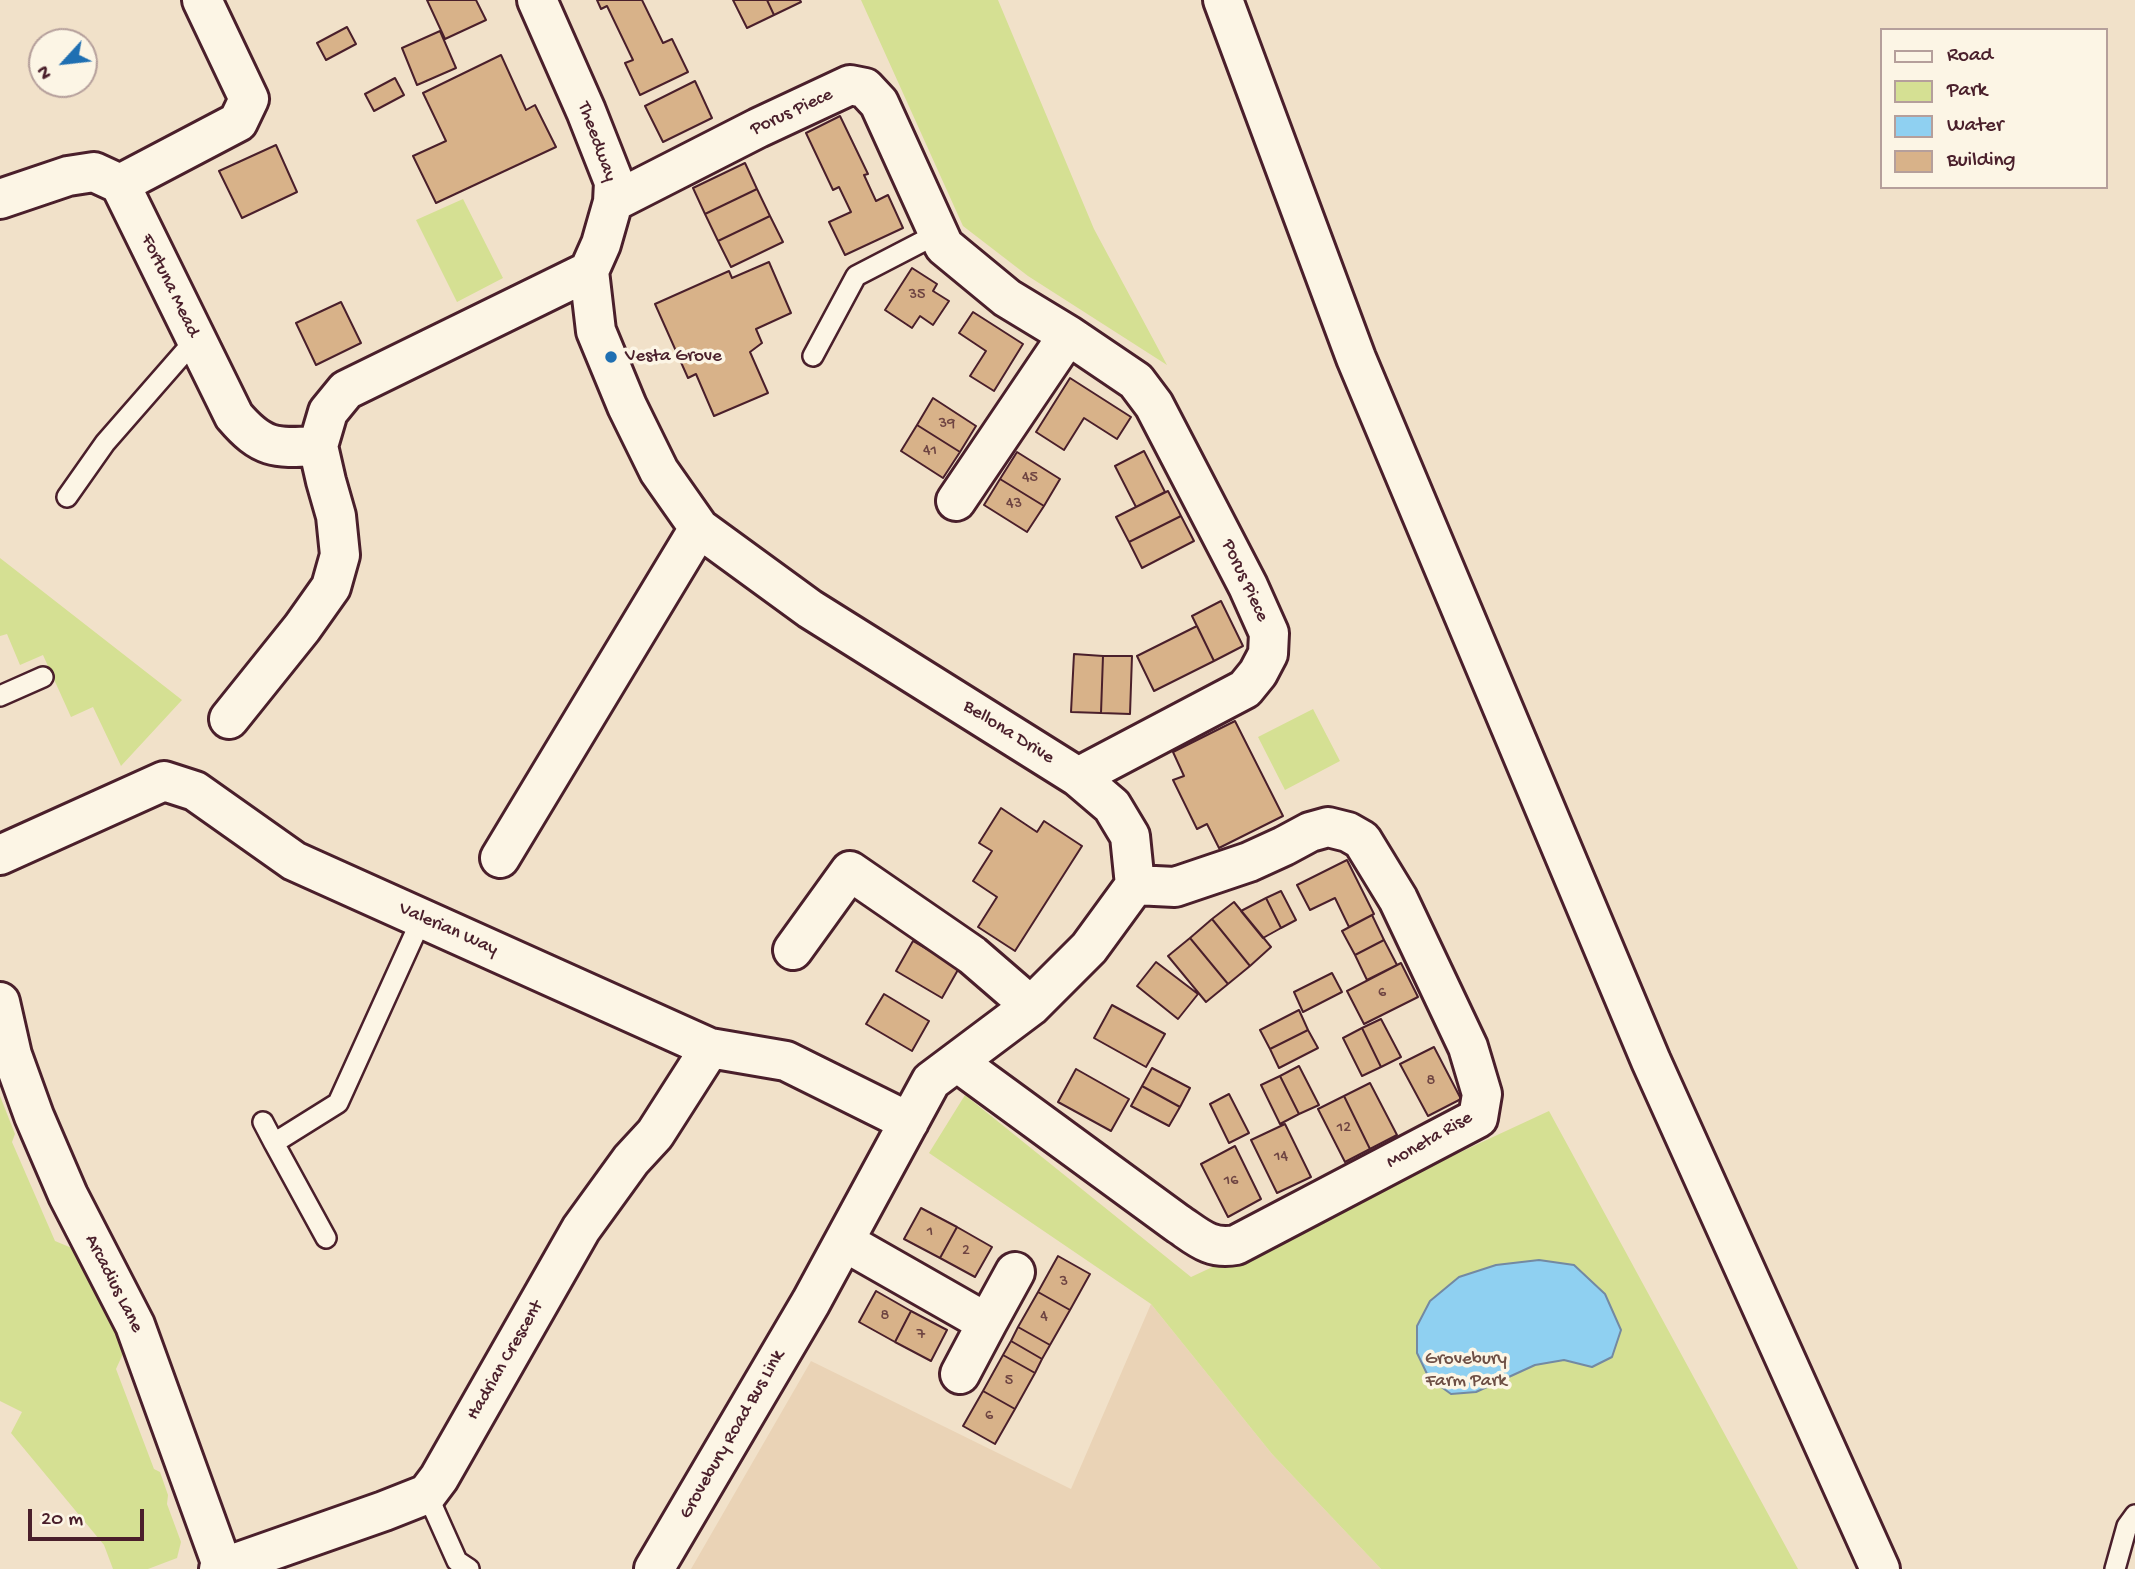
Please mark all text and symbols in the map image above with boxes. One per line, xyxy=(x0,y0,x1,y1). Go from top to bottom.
north arrow xyxy=(28,28,98,98)
legend xyxy=(1880,28,2107,189)
text: Road xyxy=(1947,44,1993,69)
text: N xyxy=(33,61,59,83)
text: Park xyxy=(1947,79,1987,104)
street label: Porus Piece xyxy=(747,84,837,142)
street label: Theedway xyxy=(571,99,621,185)
text: Water xyxy=(1947,114,2003,139)
text: Building xyxy=(1947,149,2016,174)
street label: Fortuna Mead xyxy=(134,231,204,341)
house number: 35 xyxy=(909,286,925,306)
place label: Vesta Grove xyxy=(625,346,722,368)
marker: Vesta Grove xyxy=(603,349,619,365)
house number: 39 xyxy=(939,415,955,435)
house number: 41 xyxy=(923,442,937,462)
house number: 45 xyxy=(1022,469,1038,489)
house number: 43 xyxy=(1006,495,1022,515)
street label: Porus Piece xyxy=(1215,536,1273,626)
street label: Bellona Drive xyxy=(958,696,1058,770)
street label: Valerian Way xyxy=(395,898,501,962)
house number: 6 xyxy=(1378,984,1386,1004)
house number: 8 xyxy=(1427,1072,1435,1092)
street label: Moneta Rise xyxy=(1383,1107,1477,1175)
house number: 12 xyxy=(1337,1119,1351,1139)
house number: 14 xyxy=(1274,1148,1288,1168)
house number: 16 xyxy=(1224,1172,1238,1192)
house number: 1 xyxy=(927,1223,933,1243)
street label: Arcadius Lane xyxy=(79,1231,147,1337)
house number: 2 xyxy=(962,1242,970,1262)
house number: 3 xyxy=(1060,1273,1068,1293)
street label: Hadrian Crescent xyxy=(463,1297,549,1425)
house number: 8 xyxy=(881,1307,889,1327)
house number: 4 xyxy=(1040,1308,1048,1328)
house number: 7 xyxy=(917,1326,925,1346)
street label: Grovebury Road Bus Link xyxy=(675,1347,791,1523)
park label: Grovebury Farm Park xyxy=(1425,1349,1507,1393)
house number: 5 xyxy=(1005,1372,1013,1392)
house number: 6 xyxy=(985,1407,993,1427)
scale bar xyxy=(32,1496,147,1540)
text: 20 m xyxy=(41,1508,83,1533)

